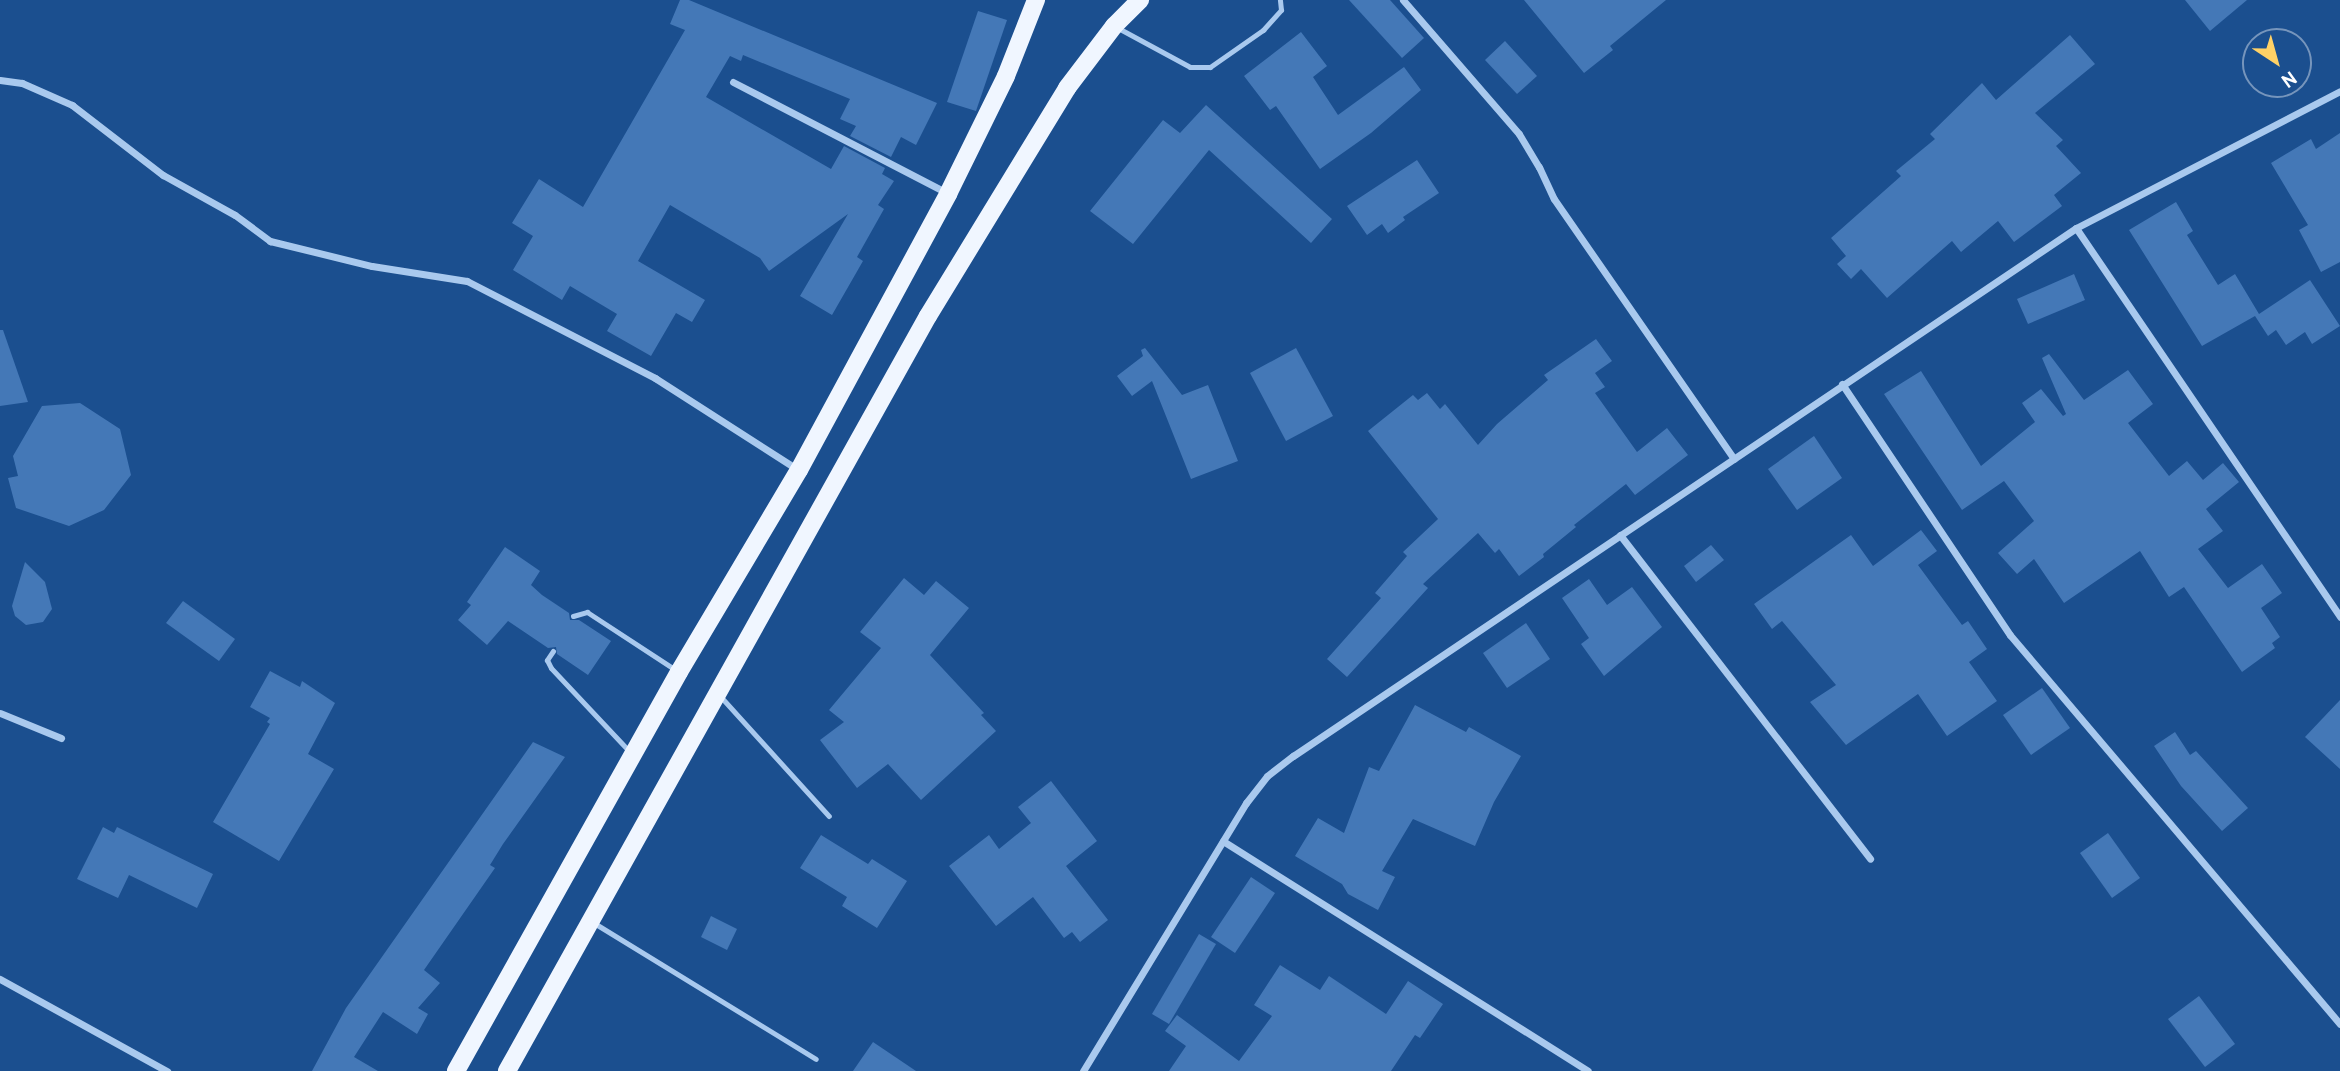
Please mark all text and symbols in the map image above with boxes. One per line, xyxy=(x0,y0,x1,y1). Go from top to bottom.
north arrow xyxy=(2242,28,2312,98)
text: N xyxy=(2276,65,2301,92)

